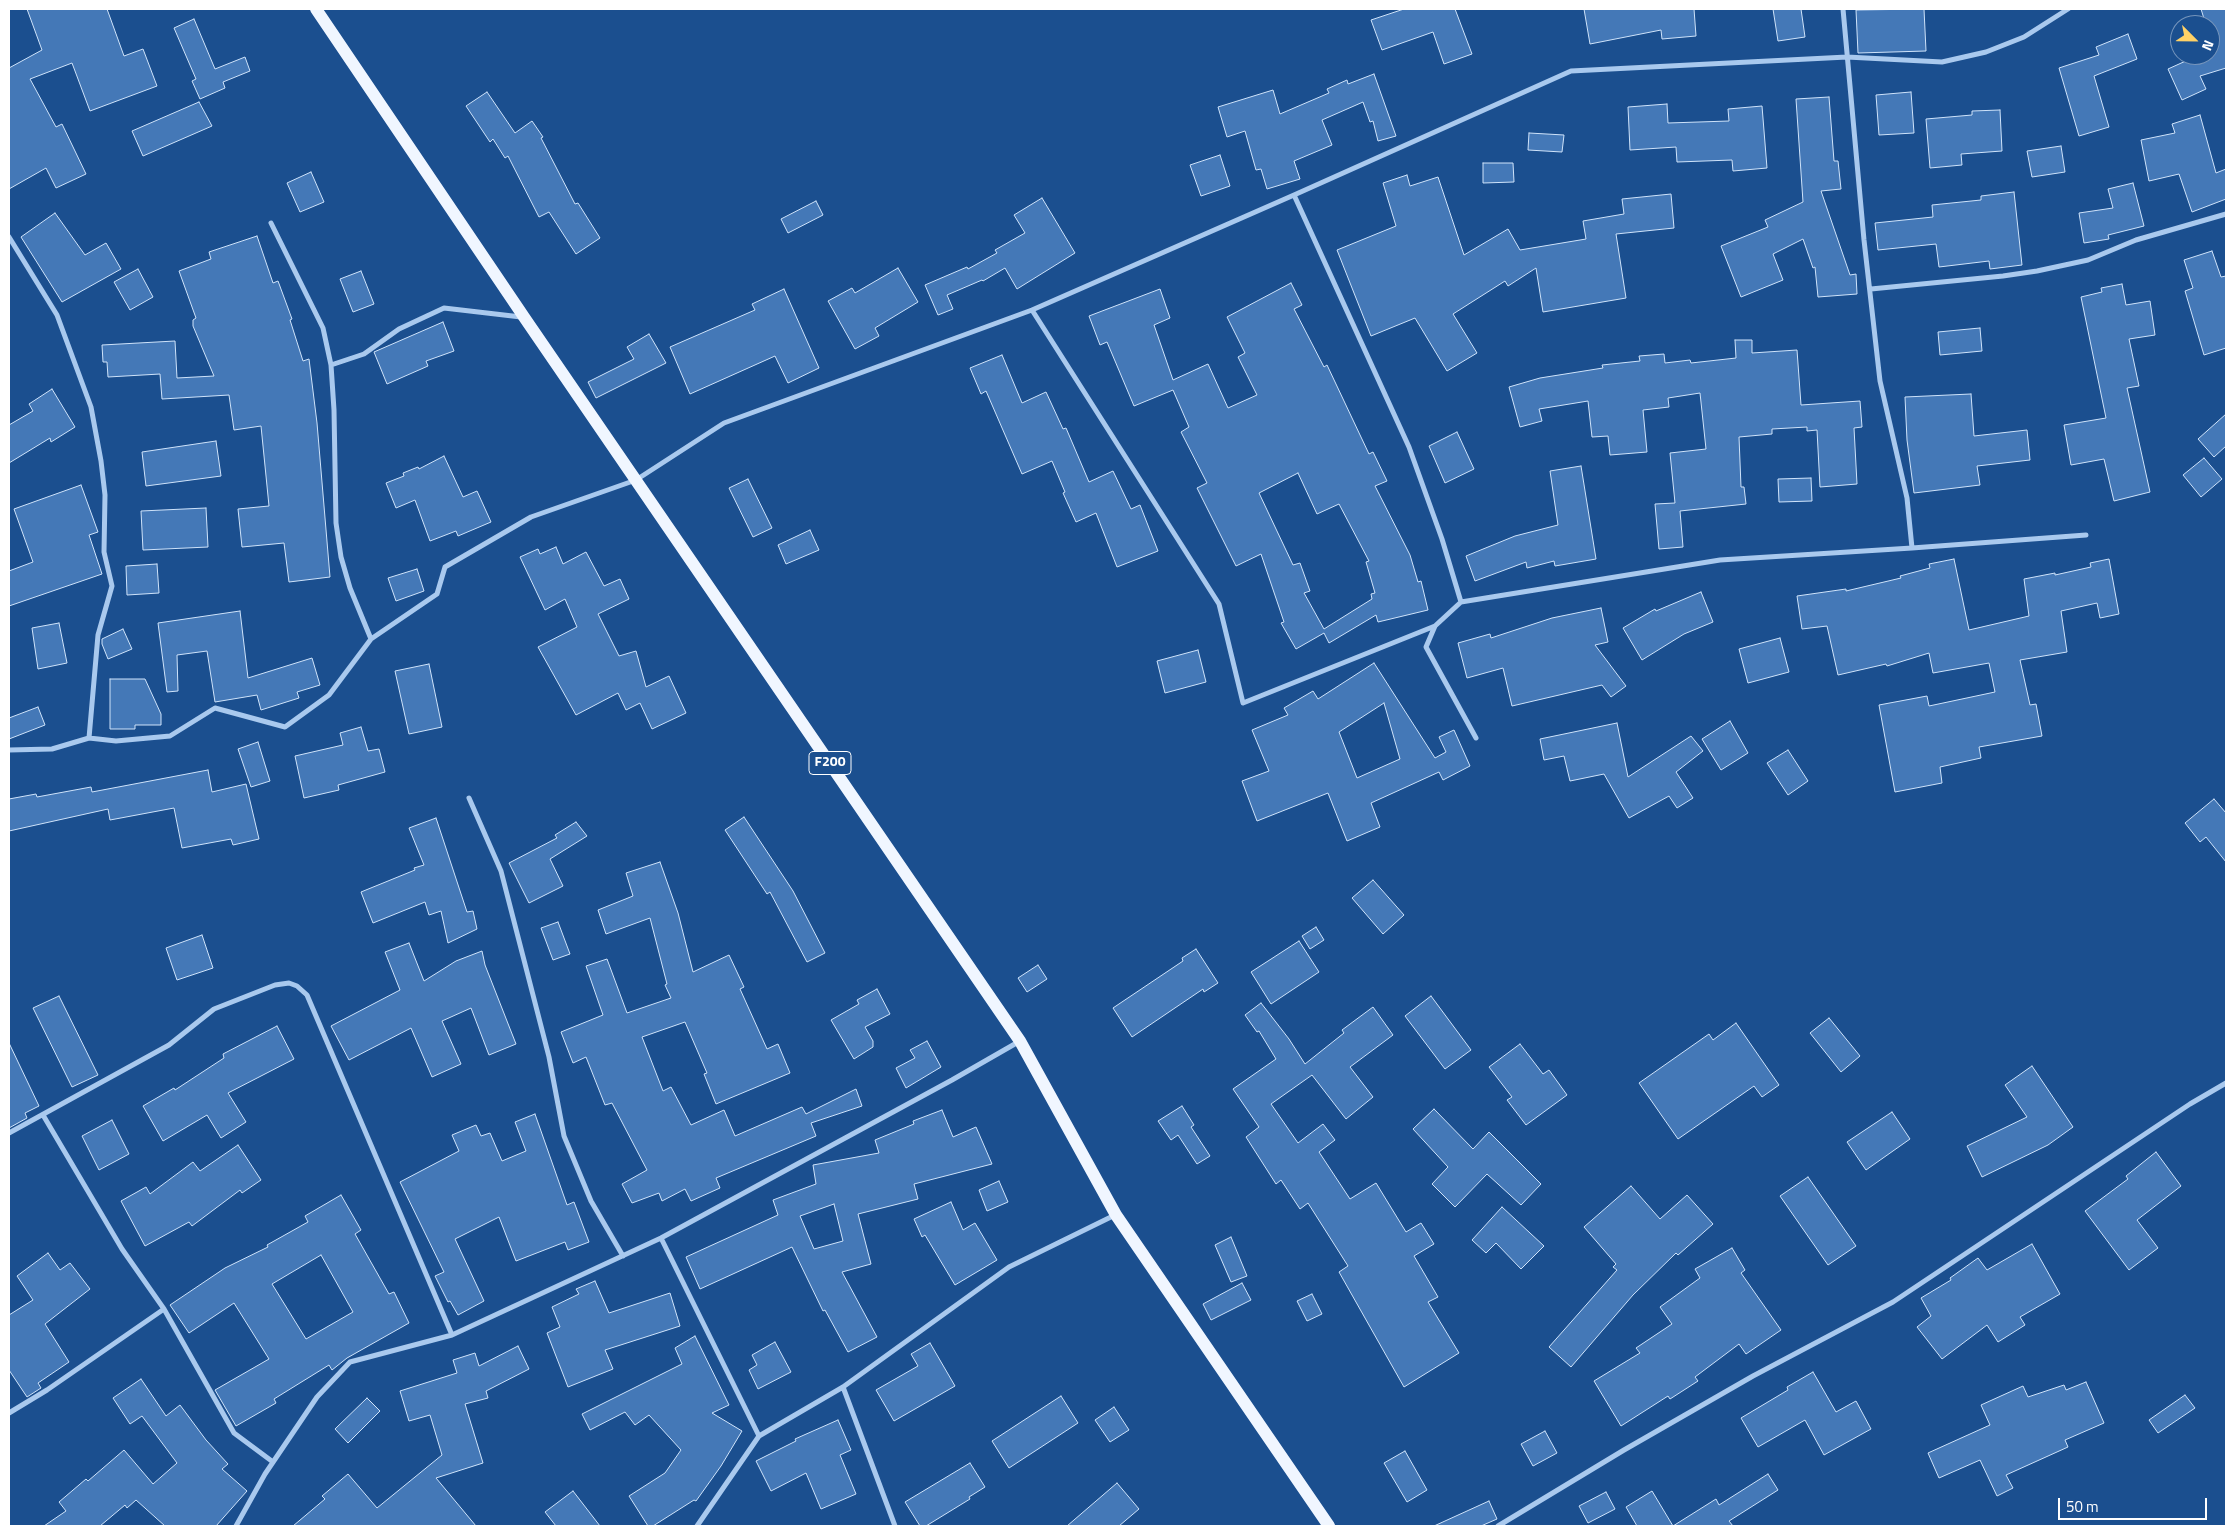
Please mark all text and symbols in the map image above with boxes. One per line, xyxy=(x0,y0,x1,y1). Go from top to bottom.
north arrow xyxy=(2170,15,2220,65)
text: N xyxy=(2197,37,2220,54)
road number: F200 xyxy=(809,751,851,774)
scale bar xyxy=(2060,1488,2209,1520)
text: 50 m xyxy=(2066,1495,2099,1518)

